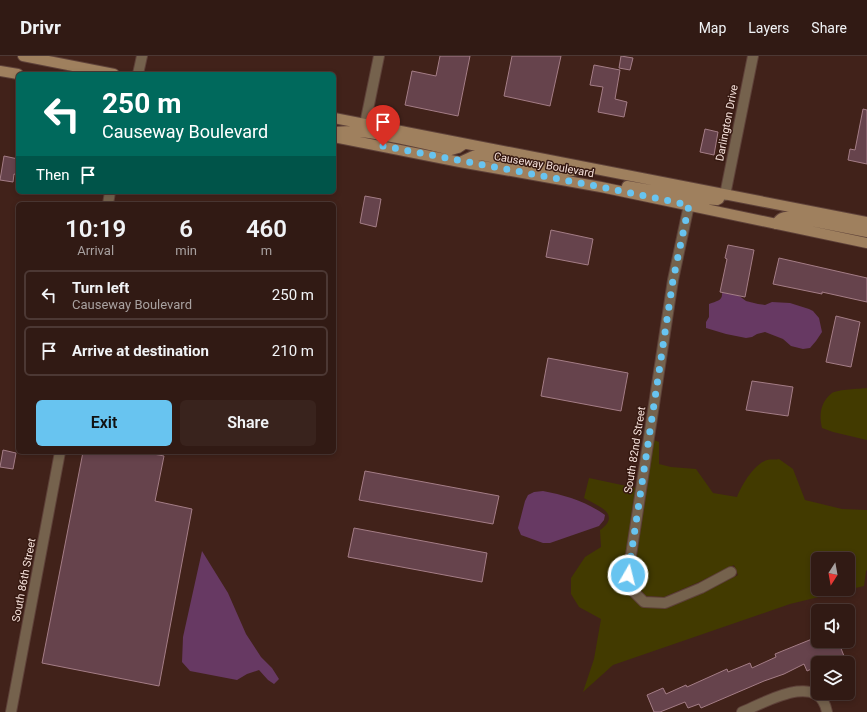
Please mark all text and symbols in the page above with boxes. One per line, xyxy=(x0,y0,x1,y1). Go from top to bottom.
text: Drivr xyxy=(20,16,61,39)
text: Map xyxy=(699,20,726,36)
text: Layers xyxy=(748,20,789,36)
text: Share xyxy=(811,20,847,36)
street label: Darlington Drive xyxy=(713,83,741,162)
text: 250 m xyxy=(102,87,181,120)
icon: left xyxy=(36,88,88,140)
pin xyxy=(366,105,400,146)
icon: arrive xyxy=(372,111,394,133)
text: Causeway Boulevard xyxy=(102,121,268,142)
street label: Causeway Boulevard xyxy=(493,150,595,180)
icon: arrive xyxy=(77,164,99,186)
text: Then xyxy=(36,166,69,184)
text: 10:19 xyxy=(65,215,126,243)
text: 6 xyxy=(179,215,193,243)
text: 460 xyxy=(246,215,287,243)
text: Arrival xyxy=(77,243,114,258)
text: min xyxy=(175,243,197,258)
text: m xyxy=(261,243,272,258)
text: Turn left xyxy=(72,279,129,297)
icon: left xyxy=(38,284,60,306)
text: 250 m xyxy=(272,286,314,304)
text: Causeway Boulevard xyxy=(72,297,192,312)
icon: arrive xyxy=(38,340,60,362)
text: Arrive at destination xyxy=(72,342,209,360)
text: 210 m xyxy=(272,342,314,360)
button: Exit xyxy=(36,400,172,446)
button: Share xyxy=(180,400,316,446)
street label: South 82nd Street xyxy=(622,405,648,494)
street label: South 86th Street xyxy=(10,537,39,623)
north arrow xyxy=(811,552,855,596)
map controls xyxy=(811,552,855,700)
position arrow xyxy=(607,554,649,596)
button: sound xyxy=(811,604,855,648)
button: layers xyxy=(811,656,855,700)

